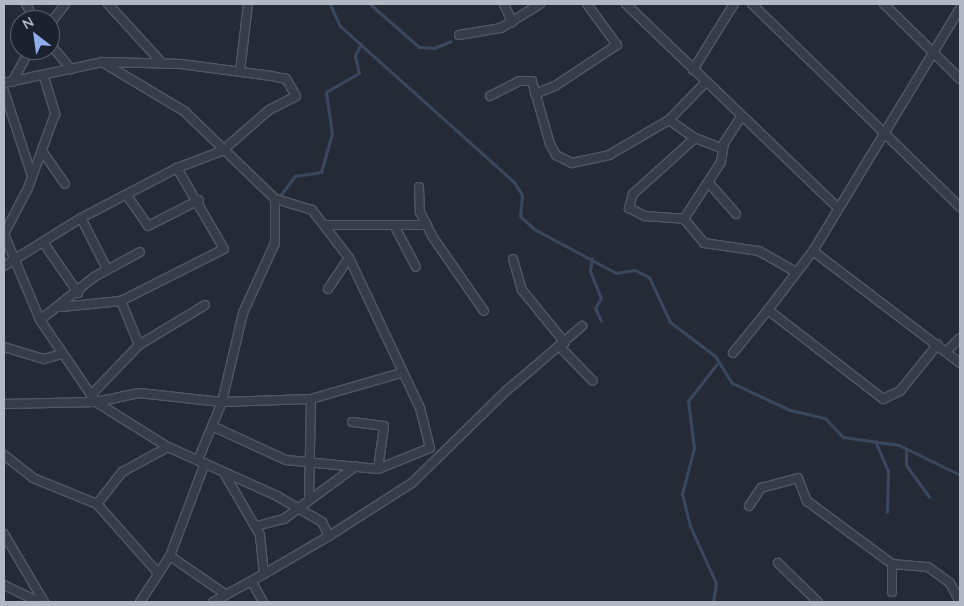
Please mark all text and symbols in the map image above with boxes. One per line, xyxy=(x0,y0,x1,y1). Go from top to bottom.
north arrow xyxy=(10,10,60,60)
text: N xyxy=(19,13,37,33)

